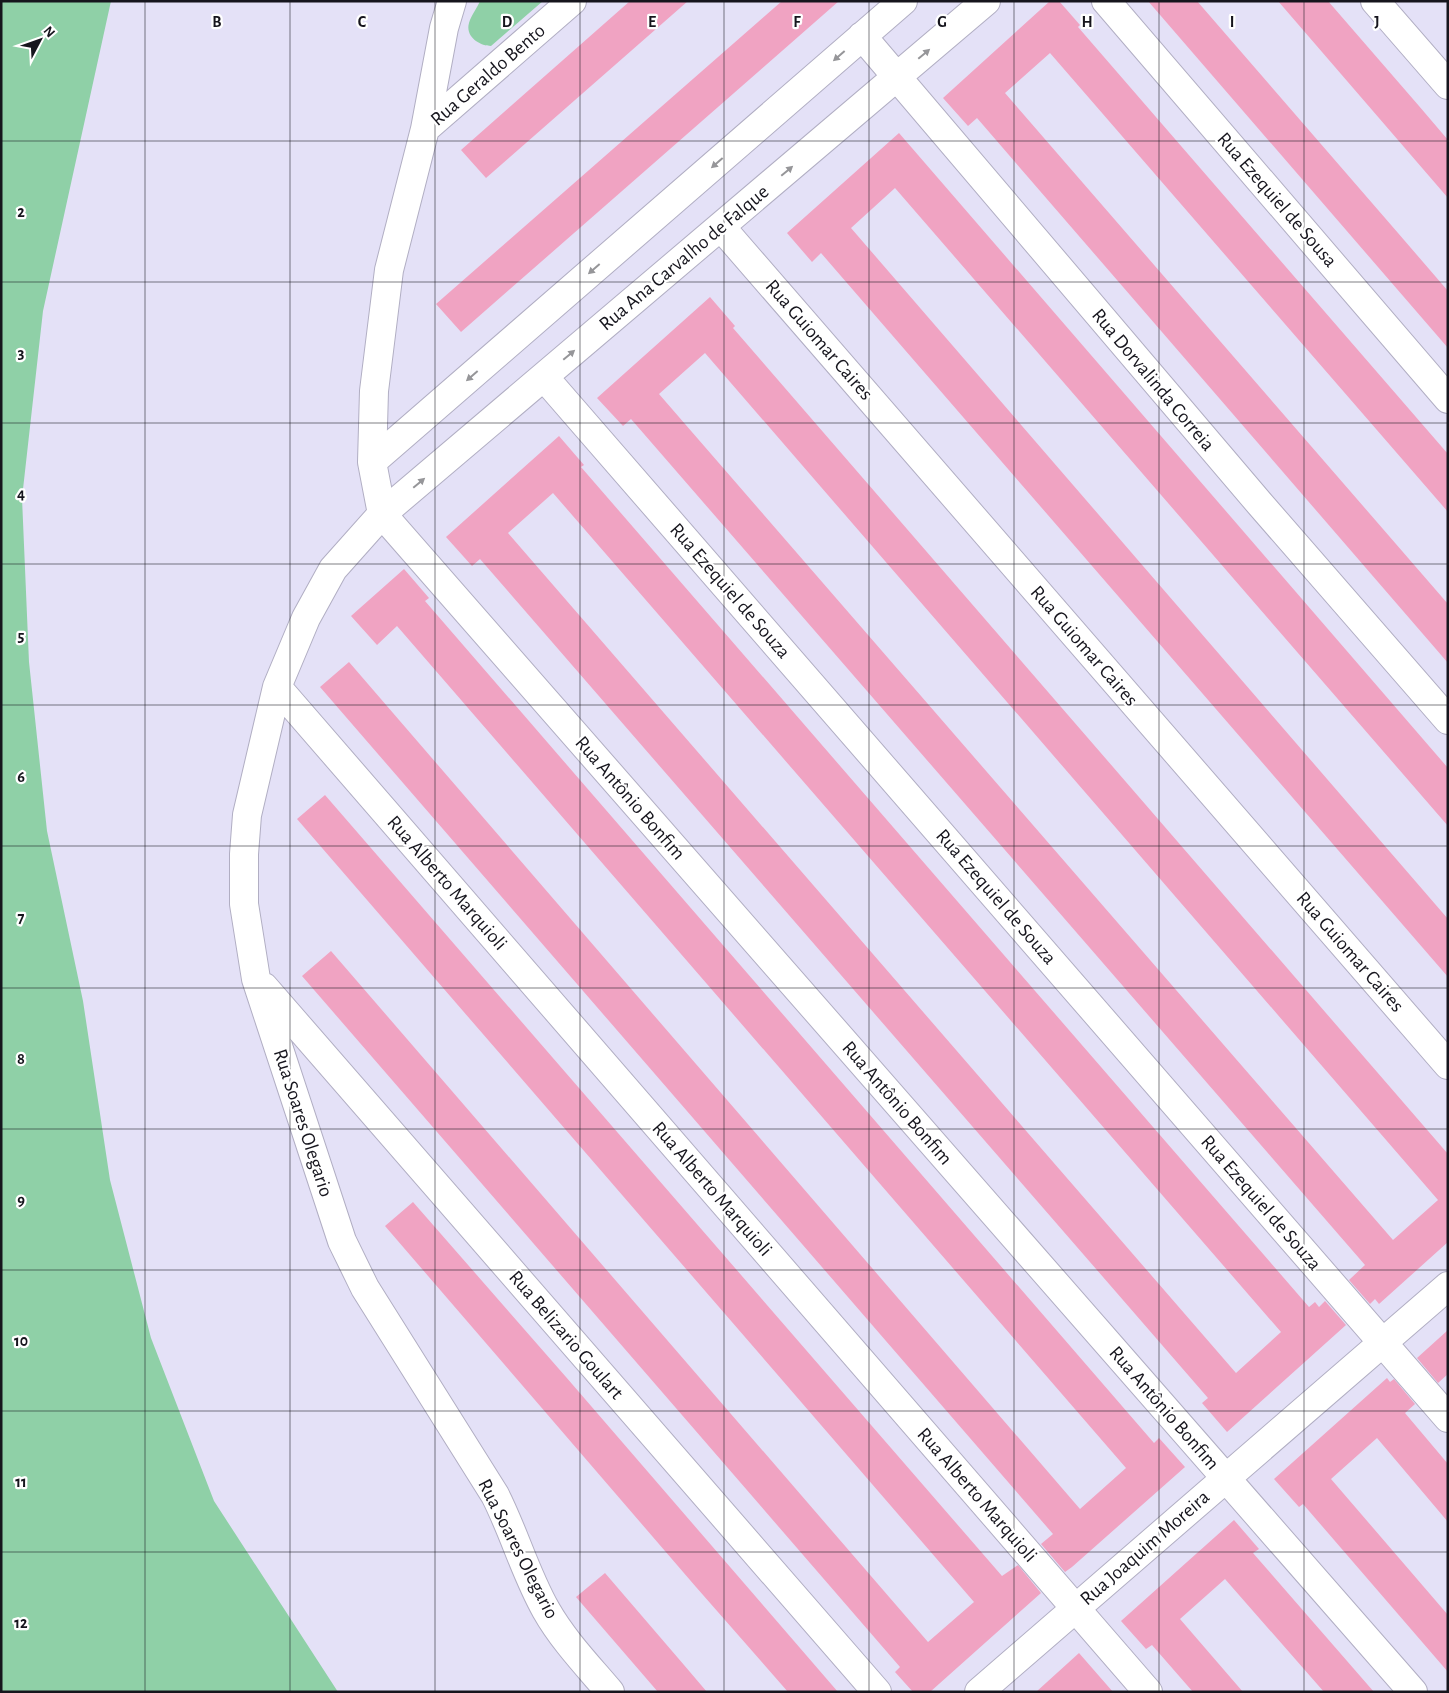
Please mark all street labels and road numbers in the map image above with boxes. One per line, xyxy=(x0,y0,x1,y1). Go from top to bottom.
street label: Rua Geraldo Bento xyxy=(427,20,549,130)
street label: Rua Ezequiel de Sousa xyxy=(1213,129,1341,271)
street label: Rua Ana Carvalho de Falque xyxy=(595,181,773,335)
street label: Rua Guiomar Caires xyxy=(762,276,876,404)
street label: Rua Dorvalinda Correia xyxy=(1088,305,1218,455)
street label: Rua Ezequiel de Souza xyxy=(666,520,794,662)
street label: Rua Guiomar Caires xyxy=(1027,582,1141,710)
street label: Rua Antônio Bonfim xyxy=(571,732,689,864)
street label: Rua Alberto Marquioli xyxy=(383,812,511,954)
street label: Rua Ezequiel de Souza xyxy=(932,826,1060,968)
street label: Rua Guiomar Caires xyxy=(1293,888,1407,1016)
street label: Rua Antônio Bonfim xyxy=(838,1037,956,1169)
street label: Rua Soares Olegario xyxy=(270,1047,336,1199)
street label: Rua Alberto Marquioli xyxy=(648,1118,776,1260)
street label: Rua Ezequiel de Souza xyxy=(1197,1132,1325,1274)
street label: Rua Belizario Goulart xyxy=(505,1267,627,1404)
street label: Rua Antônio Bonfim xyxy=(1105,1342,1223,1474)
street label: Rua Alberto Marquioli xyxy=(913,1424,1041,1566)
street label: Rua Soares Olegario xyxy=(474,1476,562,1622)
street label: Rua Joaquim Moreira xyxy=(1077,1487,1213,1609)

